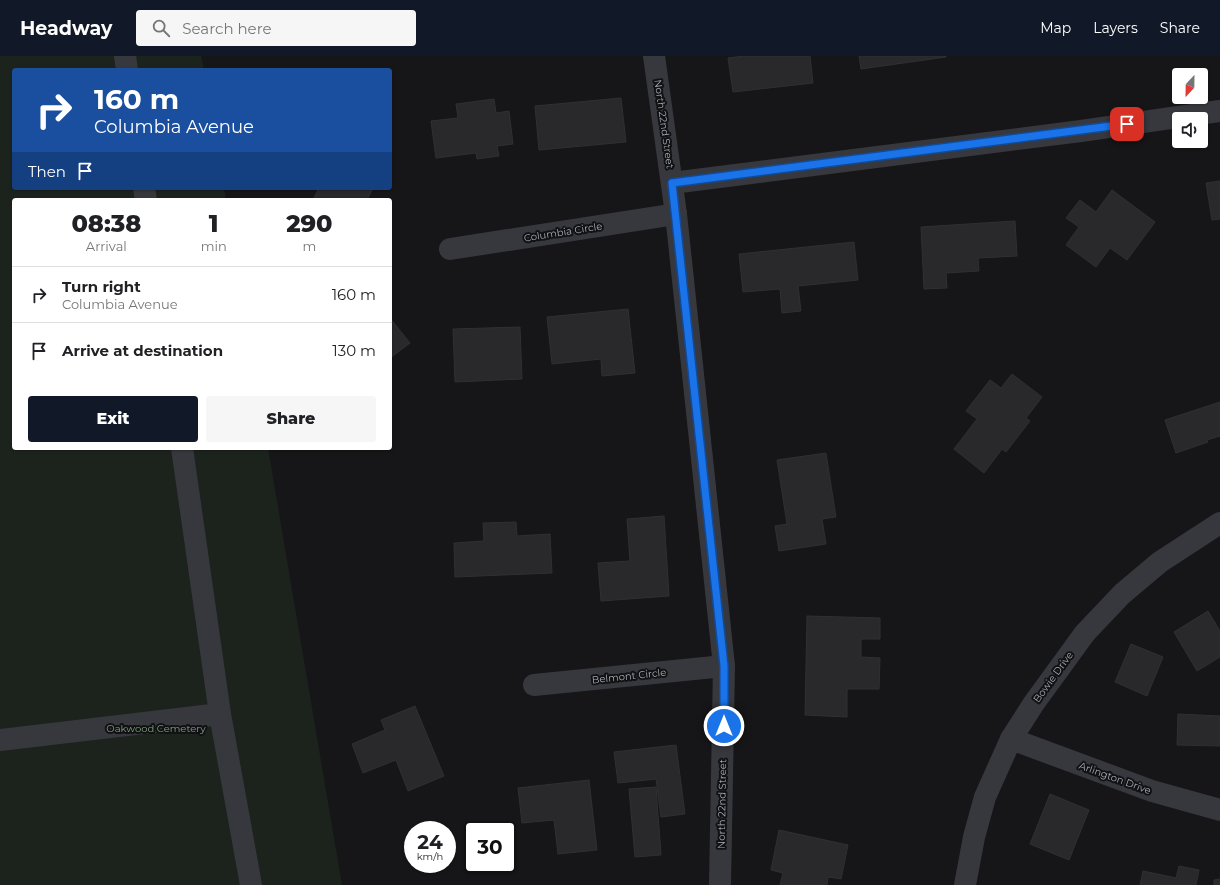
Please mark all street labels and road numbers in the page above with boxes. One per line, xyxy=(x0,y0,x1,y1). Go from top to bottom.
street label: North 22nd Street xyxy=(651,79,677,169)
street label: Columbia Circle xyxy=(523,219,603,245)
street label: Bowie Drive xyxy=(1030,649,1076,705)
street label: Belmont Circle xyxy=(591,666,667,686)
street label: North 22nd Street xyxy=(715,759,729,849)
street label: Arlington Drive xyxy=(1077,759,1153,797)

